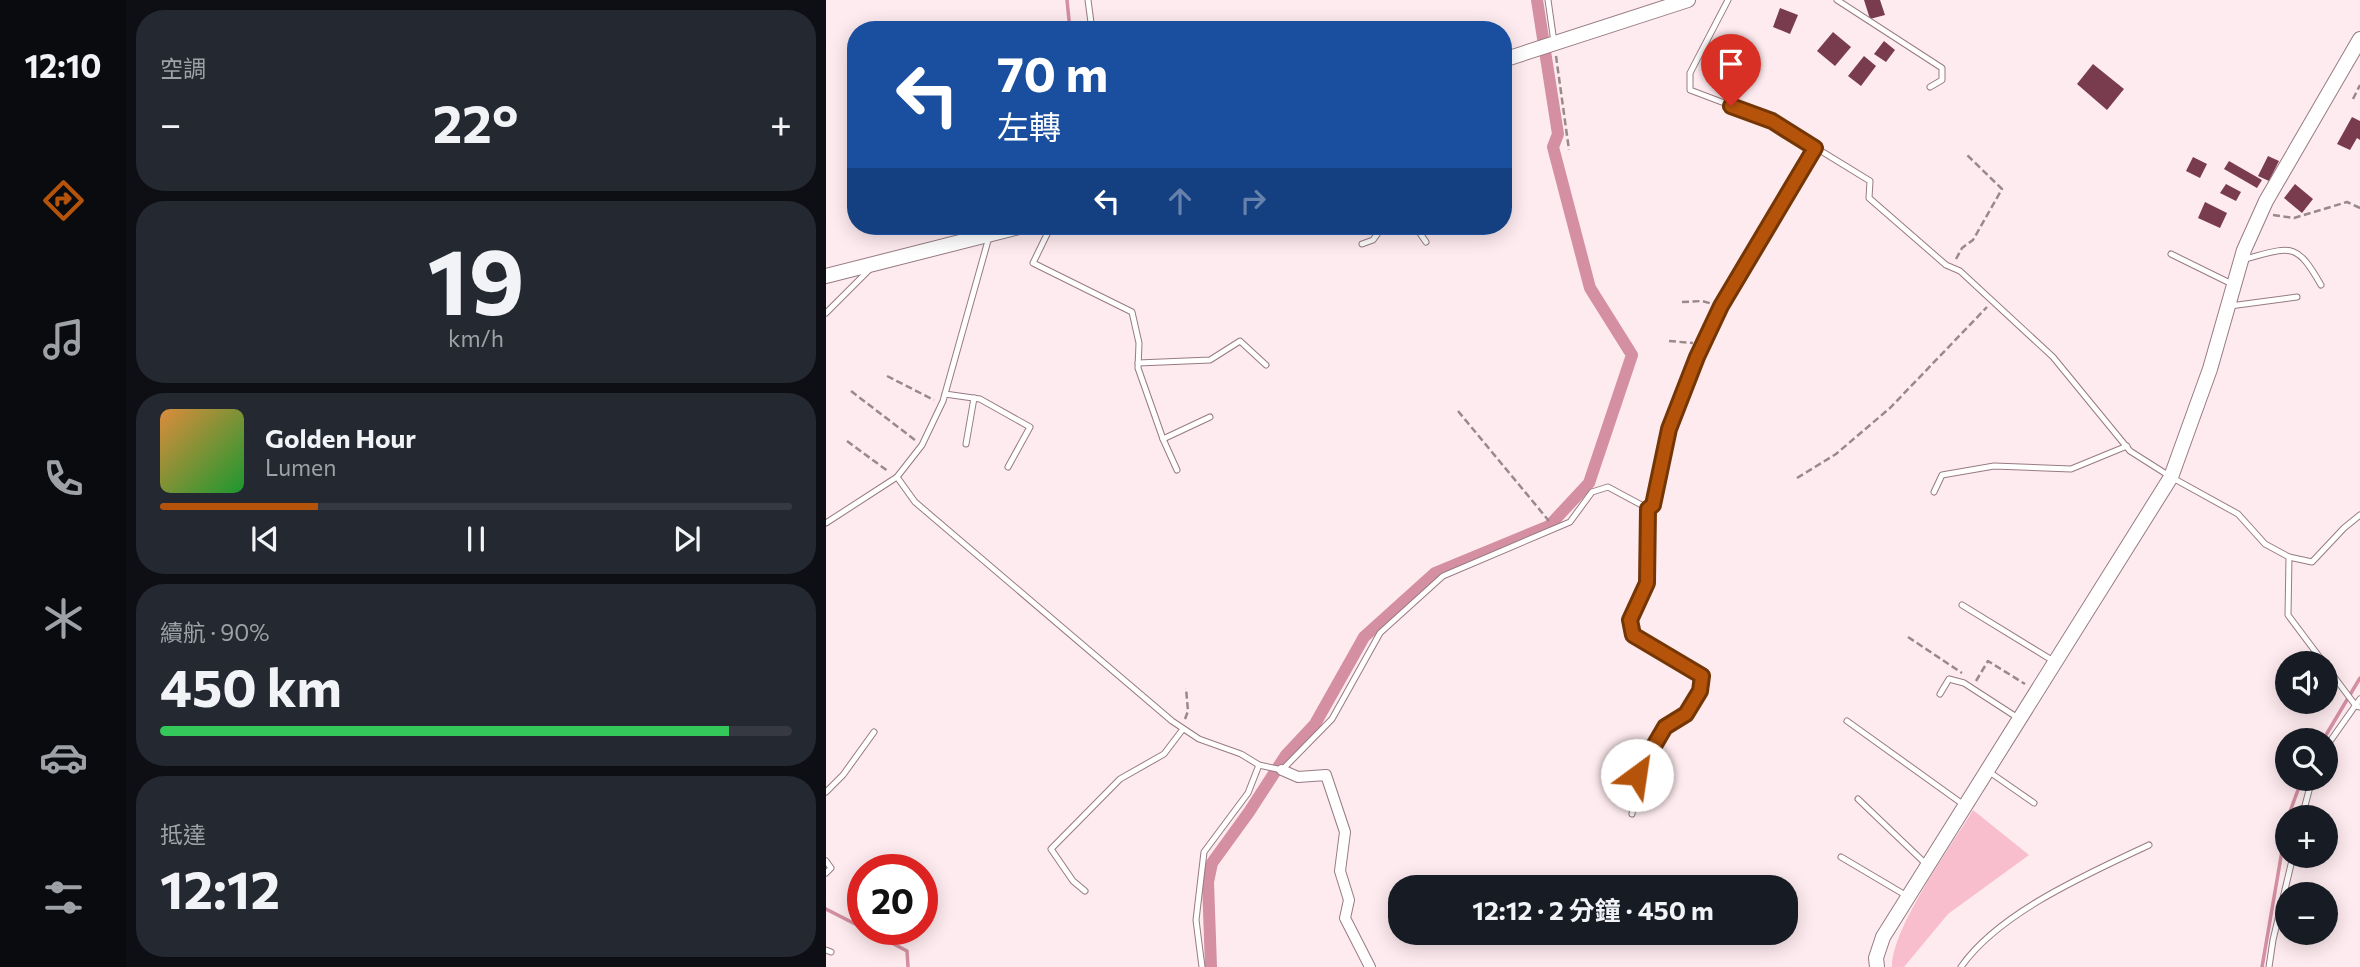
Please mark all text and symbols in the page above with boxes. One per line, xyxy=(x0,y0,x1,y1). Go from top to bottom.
pin xyxy=(1701,34,1761,106)
text: 70 m xyxy=(997,42,1108,102)
text: 12:10 xyxy=(25,45,101,85)
icon: arrive xyxy=(1712,45,1750,83)
icon: left xyxy=(882,49,973,140)
text: 空調 xyxy=(160,54,206,82)
text: 22° xyxy=(433,90,518,154)
text: − xyxy=(160,99,182,146)
text: + xyxy=(770,99,792,146)
text: 左轉 xyxy=(997,106,1061,146)
icon: directions xyxy=(39,176,88,225)
icon: left xyxy=(1088,182,1126,220)
icon: ahead xyxy=(1161,182,1199,220)
icon: right xyxy=(1234,182,1272,220)
text: 19 xyxy=(427,222,525,334)
icon: music xyxy=(39,315,88,364)
text: km/h xyxy=(448,324,504,352)
text: Golden Hour xyxy=(265,422,416,453)
text: Lumen xyxy=(265,453,336,481)
icon: phone xyxy=(39,454,88,503)
icon: previous xyxy=(246,520,284,558)
icon: pause xyxy=(457,520,495,558)
icon: next xyxy=(668,520,706,558)
icon: climate xyxy=(39,594,88,643)
text: 續航 · 90% xyxy=(160,618,269,646)
map controls xyxy=(2275,651,2338,945)
button: sound xyxy=(2275,651,2338,714)
text: 450 km xyxy=(160,654,342,718)
button: search xyxy=(2275,728,2338,791)
icon: car xyxy=(39,733,88,782)
position arrow xyxy=(1600,738,1674,812)
button: + xyxy=(2275,805,2338,868)
text: 抵達 xyxy=(160,820,206,848)
speed limit sign: 20 xyxy=(847,854,938,945)
text: 12:12 xyxy=(160,856,280,920)
icon: filters xyxy=(39,873,88,922)
button: − xyxy=(2275,882,2338,945)
text: 12:12 · 2 分鐘 · 450 m xyxy=(1472,894,1714,925)

